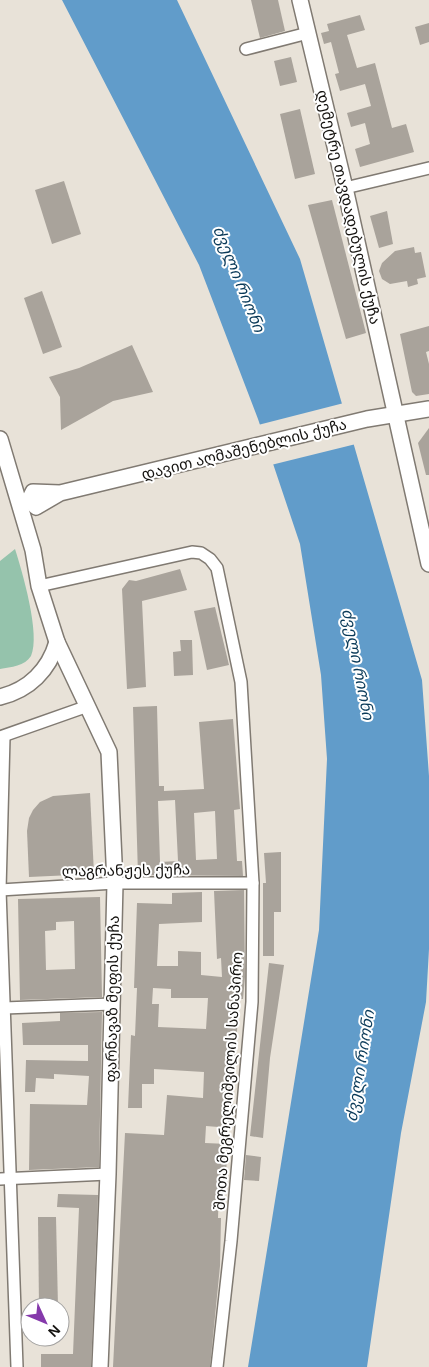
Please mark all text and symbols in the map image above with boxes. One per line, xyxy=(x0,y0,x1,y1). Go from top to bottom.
street label: დემეტრე თავდადებულის ქუჩა xyxy=(313,88,384,326)
water label: ძველი რიონი xyxy=(209,223,268,336)
street label: დავით აღმაშენებლის ქუჩა xyxy=(140,415,349,484)
water label: ძველი რიონი xyxy=(338,607,377,722)
street label: ლაგრანჟეს ქუჩა xyxy=(62,860,190,881)
street label: ფარნავაზ მეფის ქუჩა xyxy=(102,915,123,1083)
street label: შოთა მეგრელიშვილის სანაპირო xyxy=(210,951,247,1211)
water label: ძველი რიონი xyxy=(343,1008,378,1123)
north arrow xyxy=(20,1297,70,1347)
text: N xyxy=(45,1322,64,1340)

